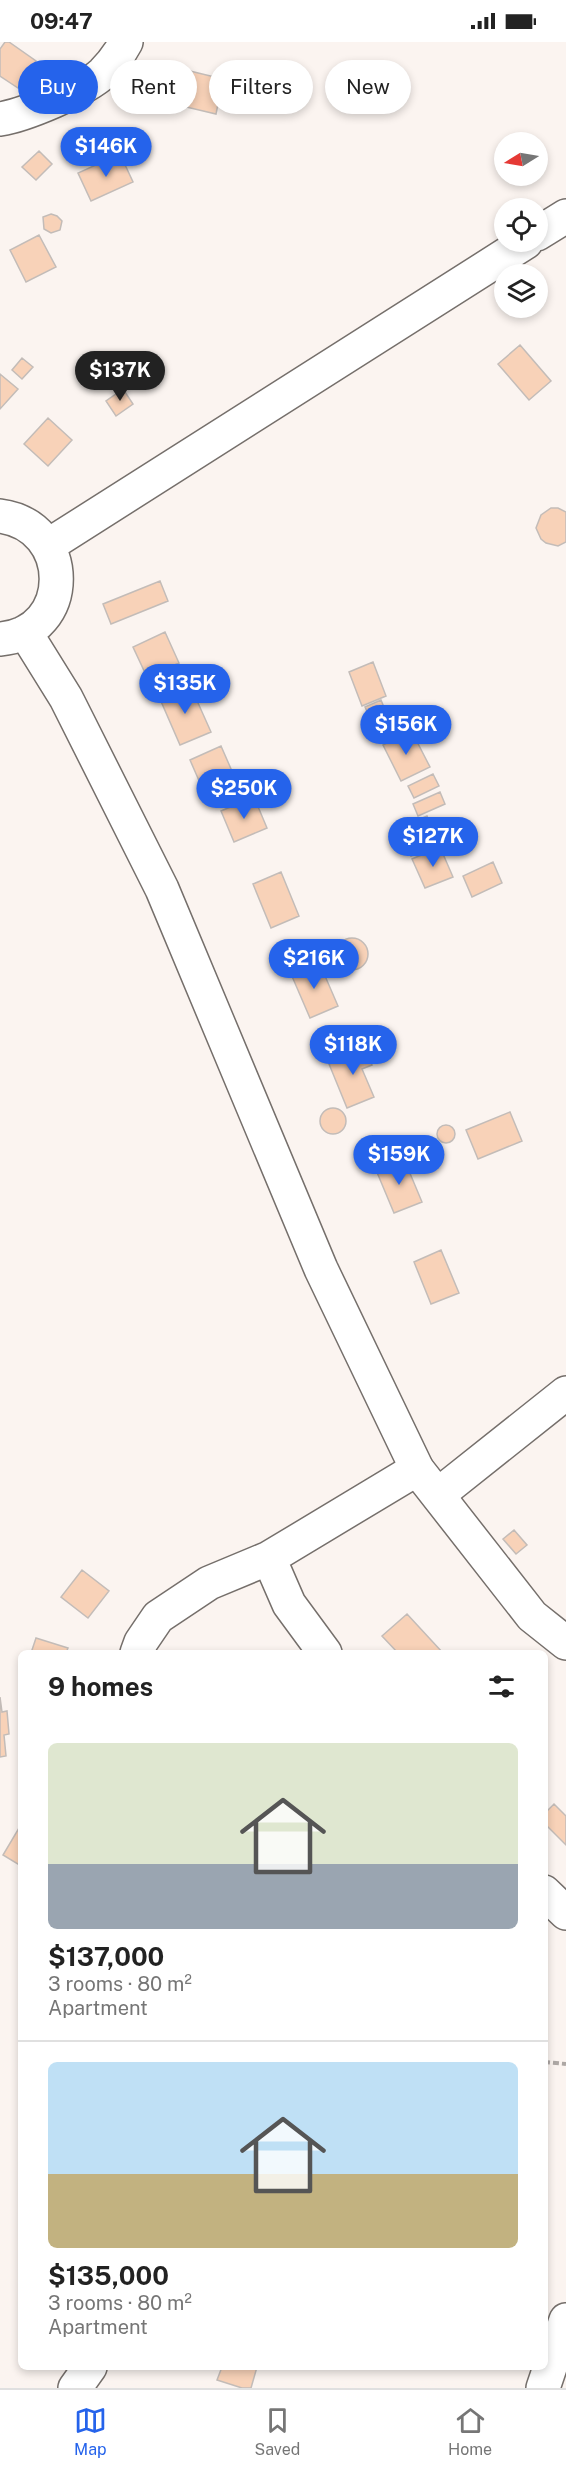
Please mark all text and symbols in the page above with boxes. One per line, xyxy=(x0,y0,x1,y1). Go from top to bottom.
text: 09:47 xyxy=(30,8,93,34)
chip: Buy xyxy=(18,60,98,114)
chip: Rent xyxy=(110,60,197,114)
chip: Filters xyxy=(209,60,313,114)
chip: New xyxy=(325,60,411,114)
pin: $146K xyxy=(64,127,148,178)
north arrow xyxy=(494,132,548,186)
map controls xyxy=(494,132,548,318)
text: $146K xyxy=(75,134,137,158)
button: locate xyxy=(494,198,548,252)
button: layers xyxy=(494,264,548,318)
pin: $137K xyxy=(78,351,162,402)
text: $137K xyxy=(89,358,151,382)
pin: $135K xyxy=(143,664,227,715)
text: $135K xyxy=(153,671,217,695)
pin: $156K xyxy=(364,705,448,756)
text: $156K xyxy=(374,712,438,736)
pin: $250K xyxy=(202,769,286,820)
text: $250K xyxy=(210,776,278,800)
pin: $127K xyxy=(391,817,475,868)
text: $127K xyxy=(402,824,464,848)
pin: $216K xyxy=(272,939,356,990)
text: $216K xyxy=(283,946,345,970)
pin: $118K xyxy=(311,1025,395,1076)
text: $118K xyxy=(324,1032,382,1056)
pin: $159K xyxy=(357,1135,441,1186)
text: $159K xyxy=(367,1142,431,1166)
icon: filters xyxy=(485,1670,518,1703)
text: 9 homes xyxy=(48,1671,153,1702)
icon: home xyxy=(229,1782,337,1890)
text: $137,000 xyxy=(48,1941,164,1972)
text: 3 rooms · 80 m² xyxy=(48,1972,192,1996)
text: Apartment xyxy=(48,1996,148,2020)
icon: home xyxy=(229,2101,337,2209)
text: $135,000 xyxy=(48,2260,169,2291)
text: 3 rooms · 80 m² xyxy=(48,2291,192,2315)
text: Apartment xyxy=(48,2315,148,2339)
tab: Map xyxy=(74,2404,107,2459)
tab: Saved xyxy=(255,2404,300,2459)
tab: Home xyxy=(448,2404,492,2459)

